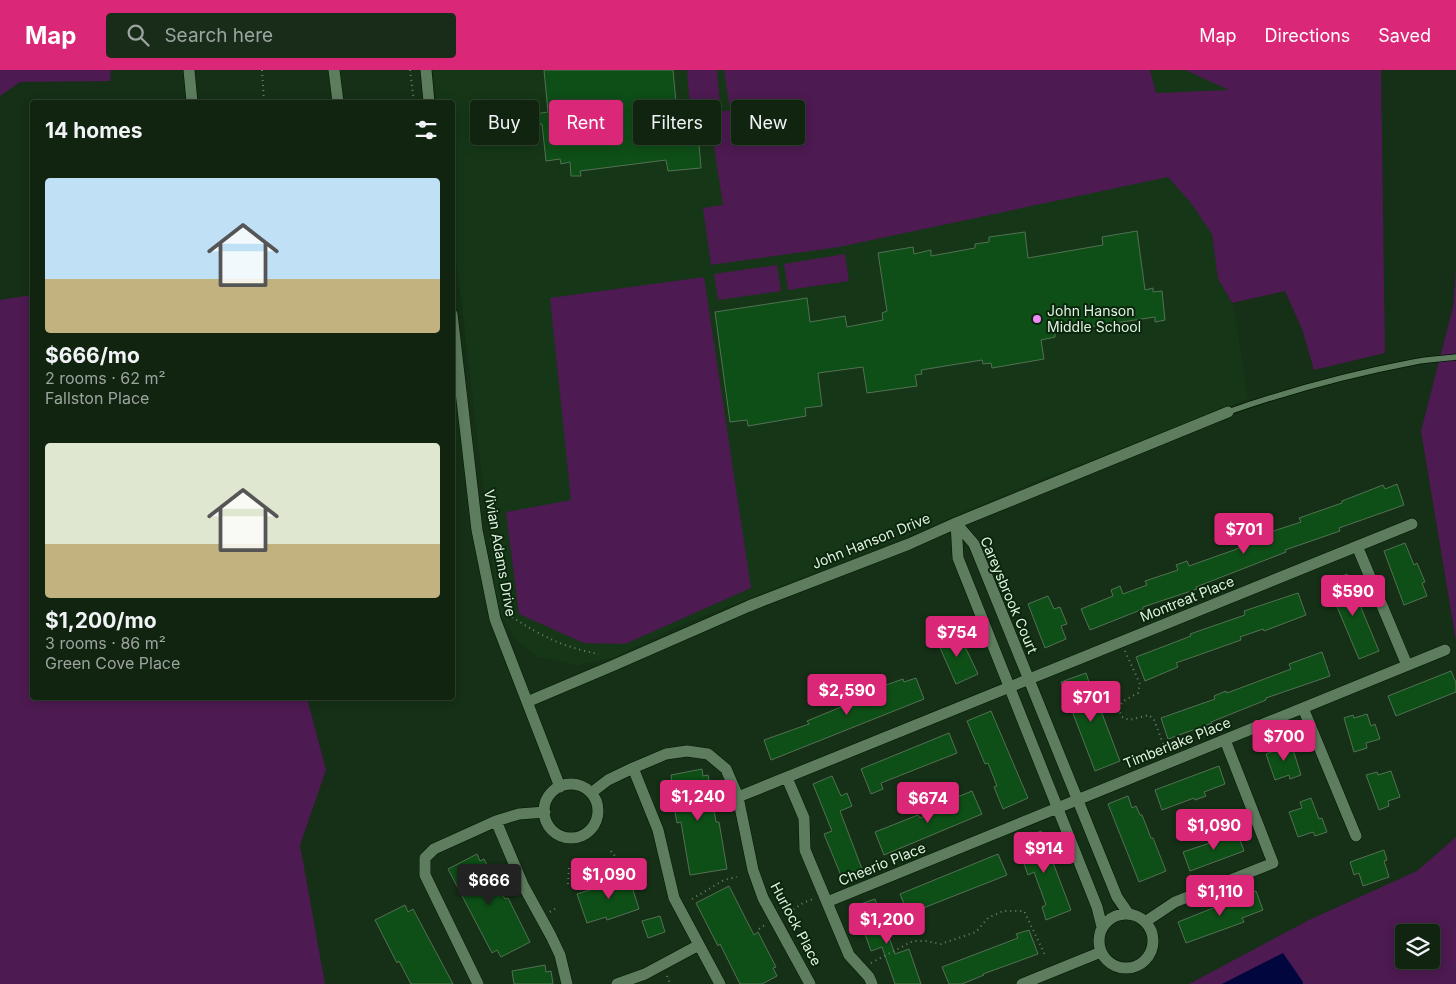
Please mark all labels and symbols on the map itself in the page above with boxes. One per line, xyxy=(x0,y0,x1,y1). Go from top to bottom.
place label: John Hanson Middle School xyxy=(1047,302,1141,335)
marker: John Hanson Middle School xyxy=(1031,313,1043,325)
street label: Vivian Adams Drive xyxy=(481,488,520,618)
street label: John Hanson Drive xyxy=(809,509,932,572)
pin: $701 xyxy=(1214,512,1274,555)
street label: Careysbrook Court xyxy=(977,534,1042,656)
street label: Montreat Place xyxy=(1137,572,1236,625)
pin: $590 xyxy=(1323,574,1383,617)
pin: $754 xyxy=(927,616,987,658)
pin: $2,590 xyxy=(806,674,888,716)
pin: $701 xyxy=(1061,680,1121,723)
street label: Timberlake Place xyxy=(1121,713,1233,772)
pin: $700 xyxy=(1254,720,1314,762)
pin: $1,240 xyxy=(657,780,739,822)
pin: $674 xyxy=(898,782,958,824)
pin: $1,090 xyxy=(1173,808,1255,851)
pin: $914 xyxy=(1014,832,1074,874)
street label: Cheerio Place xyxy=(836,838,928,889)
pin: $1,090 xyxy=(568,858,650,900)
pin: $666 xyxy=(459,864,519,906)
pin: $1,110 xyxy=(1179,874,1261,917)
street label: Hurlock Place xyxy=(767,879,826,968)
pin: $1,200 xyxy=(846,902,928,945)

